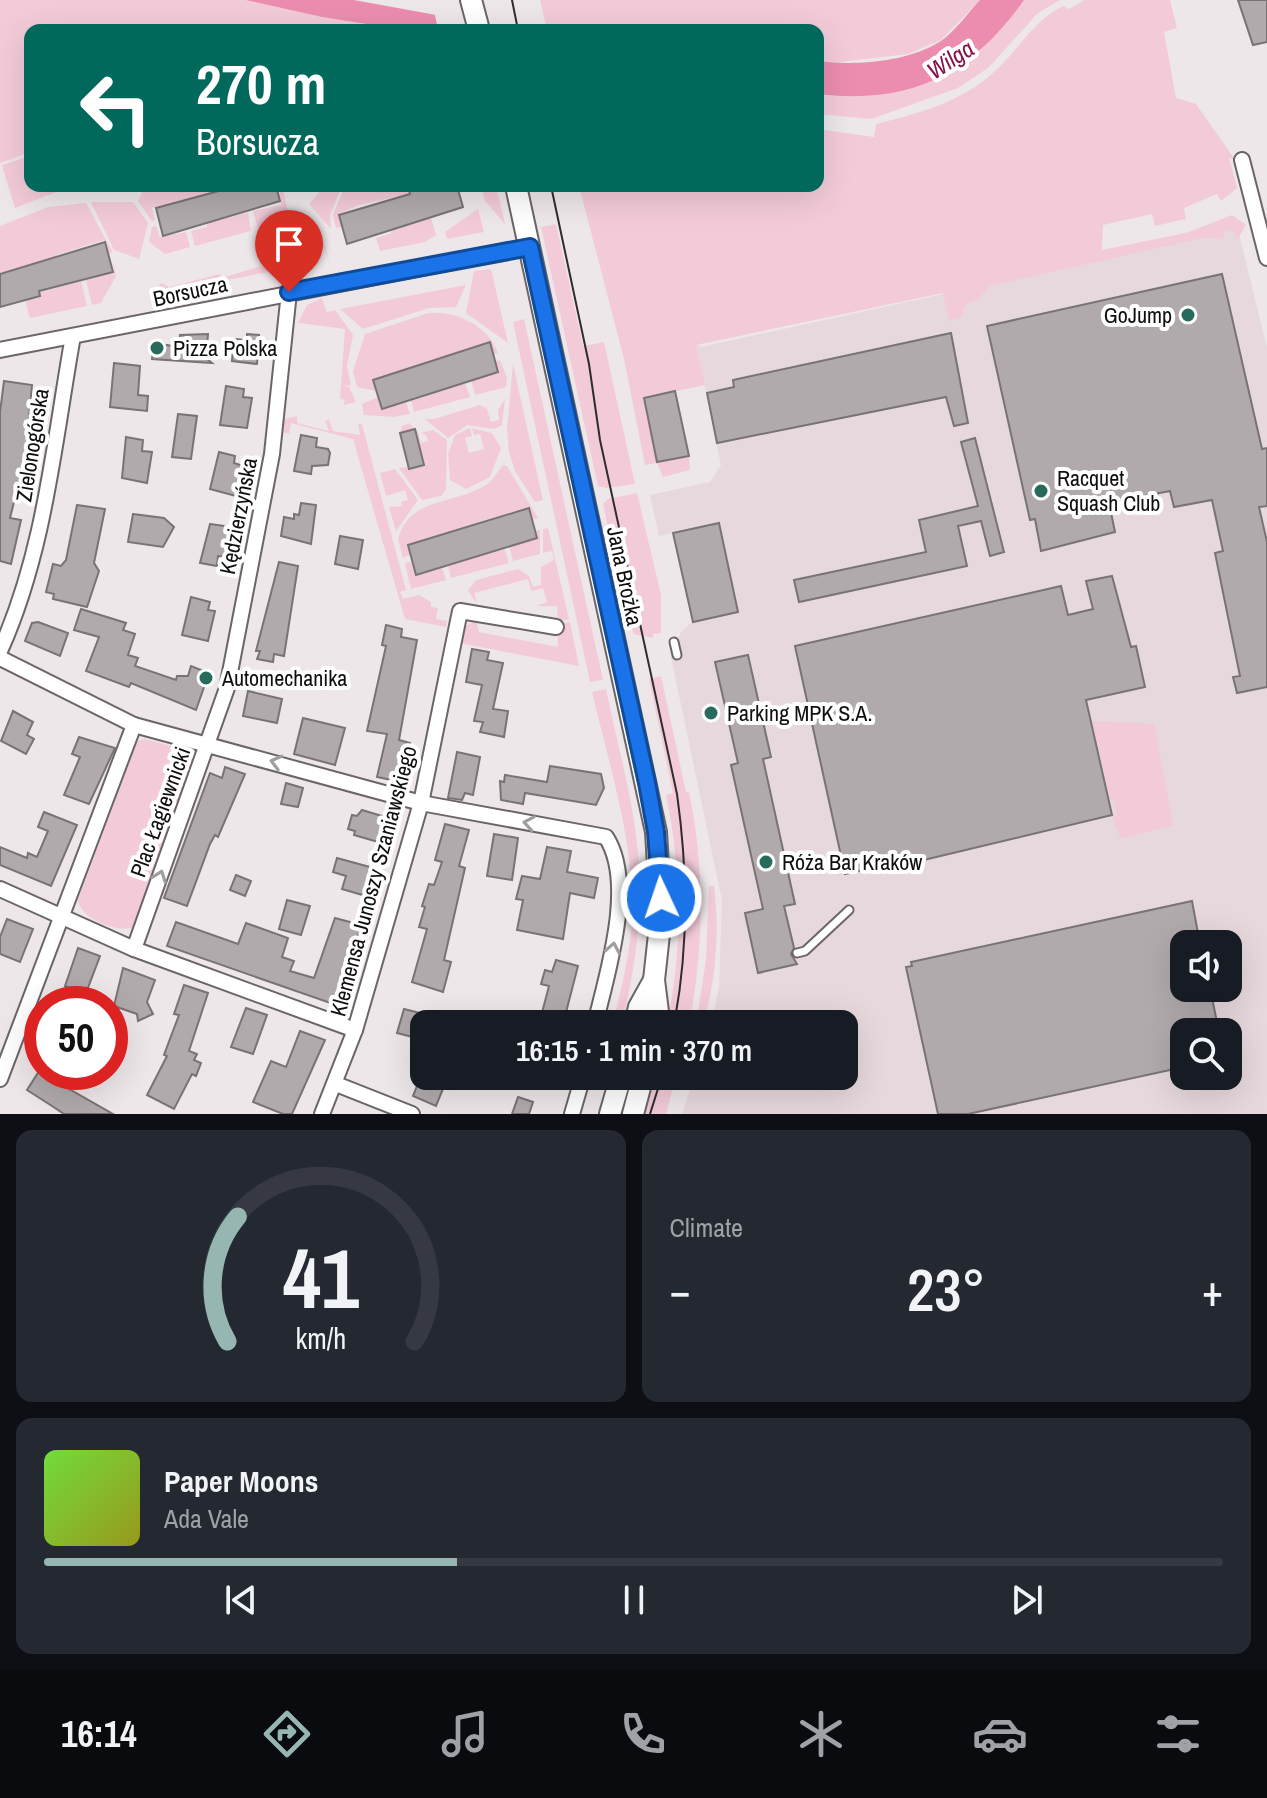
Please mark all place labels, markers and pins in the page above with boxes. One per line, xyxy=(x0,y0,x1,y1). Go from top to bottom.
pin xyxy=(255,210,323,292)
place label: GoJump xyxy=(1104,300,1172,330)
marker: GoJump xyxy=(1179,306,1197,324)
place label: Pizza Polska xyxy=(173,333,277,363)
marker: Pizza Polska xyxy=(148,339,166,357)
place label: Racquet Squash Club xyxy=(1057,463,1160,518)
marker: Racquet Squash Club xyxy=(1032,482,1050,500)
place label: Automechanika xyxy=(221,663,347,693)
marker: Automechanika xyxy=(197,669,215,687)
place label: Parking MPK S.A. xyxy=(727,698,872,728)
marker: Parking MPK S.A. xyxy=(702,704,720,722)
place label: Róża Bar Kraków xyxy=(782,847,922,877)
marker: Róża Bar Kraków xyxy=(757,853,775,871)

